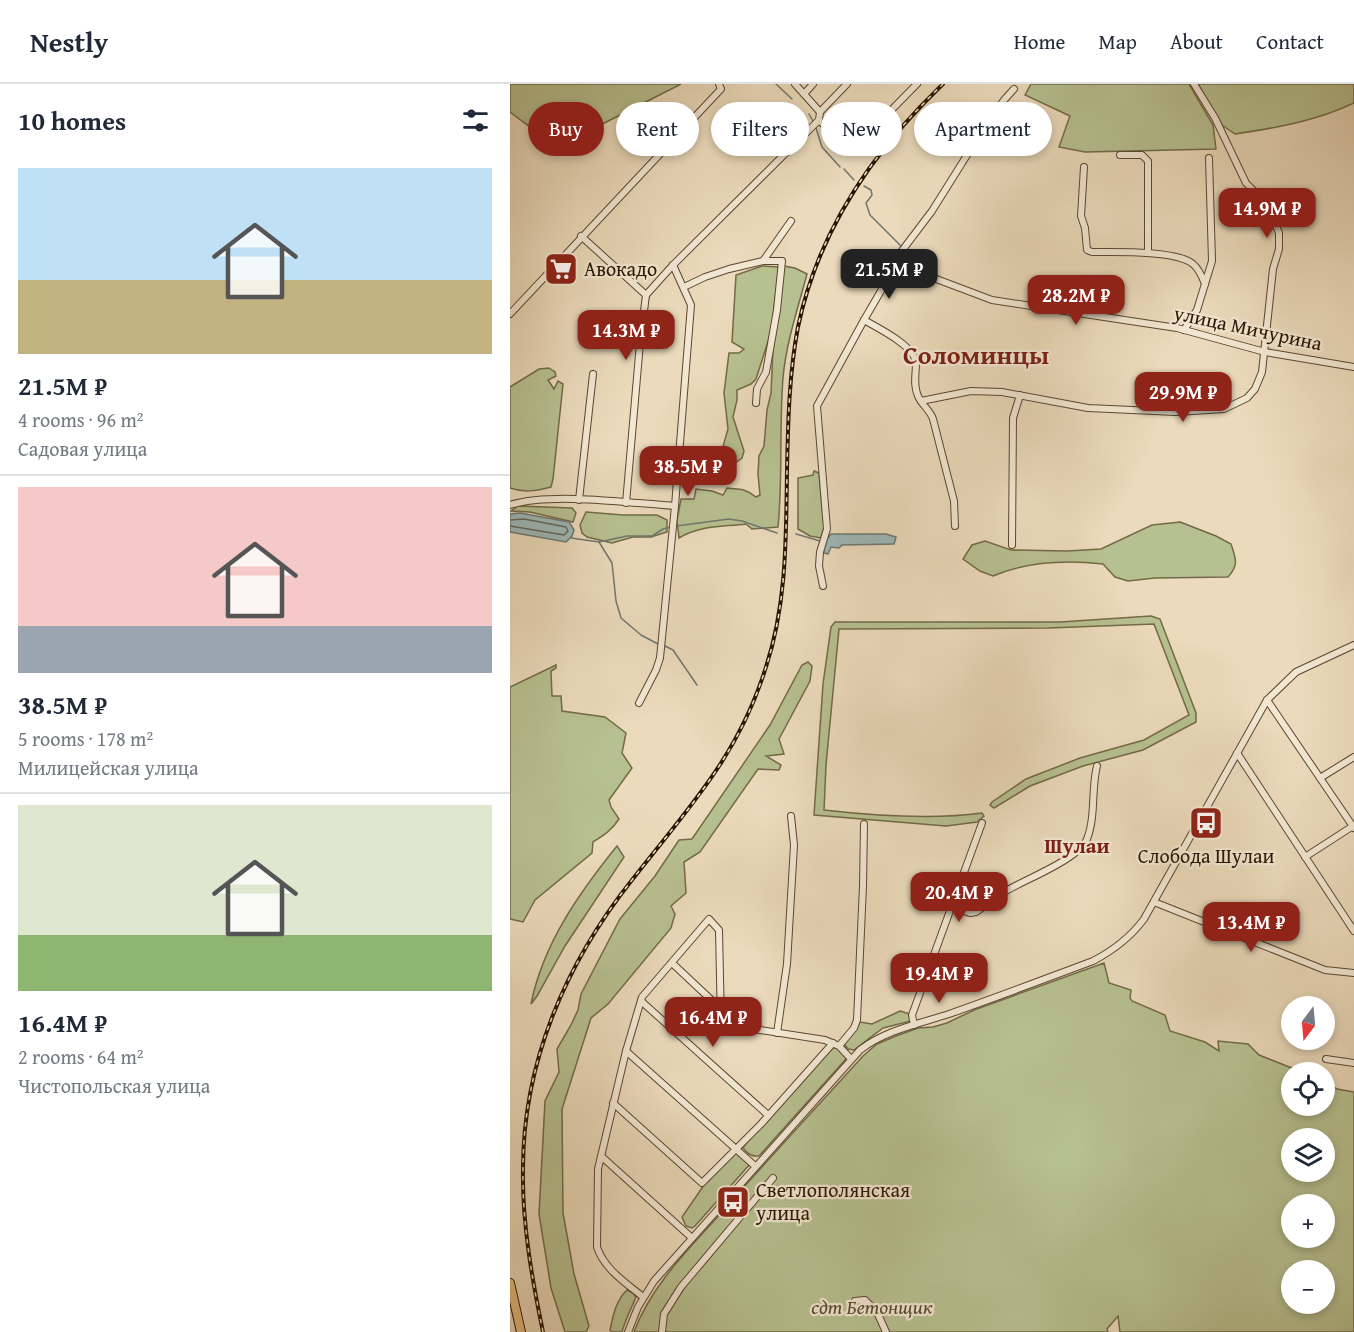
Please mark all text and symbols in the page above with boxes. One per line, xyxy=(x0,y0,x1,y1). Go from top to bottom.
text: Nestly xyxy=(30,21,108,62)
text: Home xyxy=(1014,26,1065,57)
text: Map xyxy=(1098,26,1137,57)
text: About xyxy=(1170,26,1223,57)
text: Contact xyxy=(1256,26,1324,57)
text: 10 homes xyxy=(18,101,126,140)
chip: Buy xyxy=(528,102,604,156)
chip: Rent xyxy=(616,102,699,156)
chip: Filters xyxy=(711,102,809,156)
chip: New xyxy=(821,102,902,156)
chip: Apartment xyxy=(914,102,1052,156)
icon: filters xyxy=(459,104,492,137)
pin: 14.9M ₽ xyxy=(1212,188,1322,239)
text: 14.9M ₽ xyxy=(1233,193,1301,222)
icon: home xyxy=(201,207,309,315)
pin: 21.5M ₽ xyxy=(834,249,944,300)
supermarket icon: Авокадо xyxy=(543,251,579,287)
place label: Авокадо xyxy=(584,254,657,283)
text: 21.5M ₽ xyxy=(855,254,923,283)
pin: 28.2M ₽ xyxy=(1021,275,1131,326)
text: 28.2M ₽ xyxy=(1042,280,1110,309)
street label: улица Мичурина xyxy=(1170,297,1325,357)
pin: 14.3M ₽ xyxy=(571,310,681,361)
text: 14.3M ₽ xyxy=(592,315,660,344)
district label: Соломинцы xyxy=(903,335,1049,374)
text: 21.5M ₽ xyxy=(18,366,107,405)
pin: 29.9M ₽ xyxy=(1128,372,1238,423)
text: 29.9M ₽ xyxy=(1149,377,1217,406)
text: 4 rooms · 96 m² xyxy=(18,405,144,434)
text: Садовая улица xyxy=(18,434,147,463)
pin: 38.5M ₽ xyxy=(633,446,743,497)
text: 38.5M ₽ xyxy=(654,451,722,480)
icon: home xyxy=(201,526,309,634)
text: 38.5M ₽ xyxy=(18,685,107,724)
text: 5 rooms · 178 m² xyxy=(18,724,153,753)
text: Милицейская улица xyxy=(18,753,199,782)
bus stop icon: Слобода Шулаи xyxy=(1188,805,1224,841)
district label: Шулаи xyxy=(1044,830,1110,861)
place label: Слобода Шулаи xyxy=(1138,841,1274,870)
icon: home xyxy=(201,844,309,952)
pin: 20.4M ₽ xyxy=(904,872,1014,923)
text: 20.4M ₽ xyxy=(925,877,993,906)
pin: 13.4M ₽ xyxy=(1196,902,1306,953)
text: 13.4M ₽ xyxy=(1217,907,1285,936)
pin: 19.4M ₽ xyxy=(884,953,994,1004)
text: 19.4M ₽ xyxy=(905,958,973,987)
north arrow xyxy=(1281,996,1335,1050)
map controls xyxy=(1281,996,1335,1314)
pin: 16.4M ₽ xyxy=(658,997,768,1048)
text: 16.4M ₽ xyxy=(679,1002,747,1031)
text: 16.4M ₽ xyxy=(18,1003,107,1042)
text: 2 rooms · 64 m² xyxy=(18,1042,144,1071)
button: locate xyxy=(1281,1062,1335,1116)
text: Чистопольская улица xyxy=(18,1071,210,1100)
button: layers xyxy=(1281,1128,1335,1182)
place label: Светлополянская улица xyxy=(755,1175,910,1227)
bus stop icon: Светлополянская улица xyxy=(715,1184,751,1220)
button: + xyxy=(1281,1194,1335,1248)
button: − xyxy=(1281,1260,1335,1314)
park label: сдт Бетонщик xyxy=(811,1292,933,1321)

